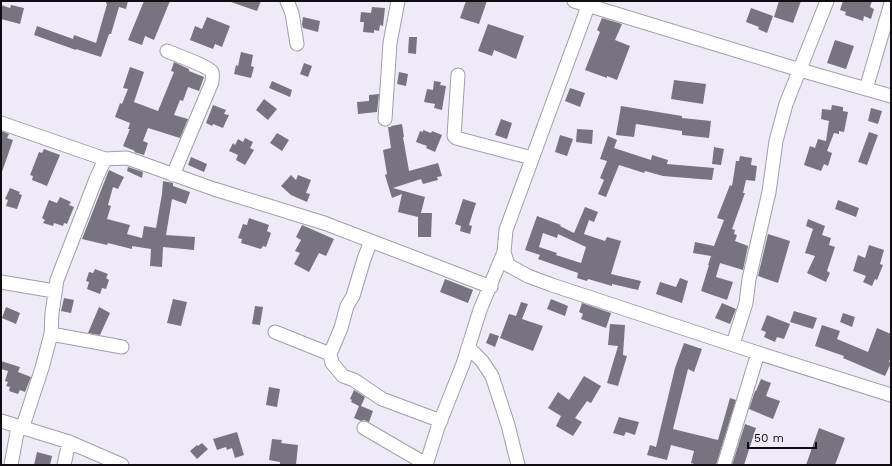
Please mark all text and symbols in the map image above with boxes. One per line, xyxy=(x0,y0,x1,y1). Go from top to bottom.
scale bar xyxy=(748,424,816,450)
text: 50 m xyxy=(754,431,784,445)

